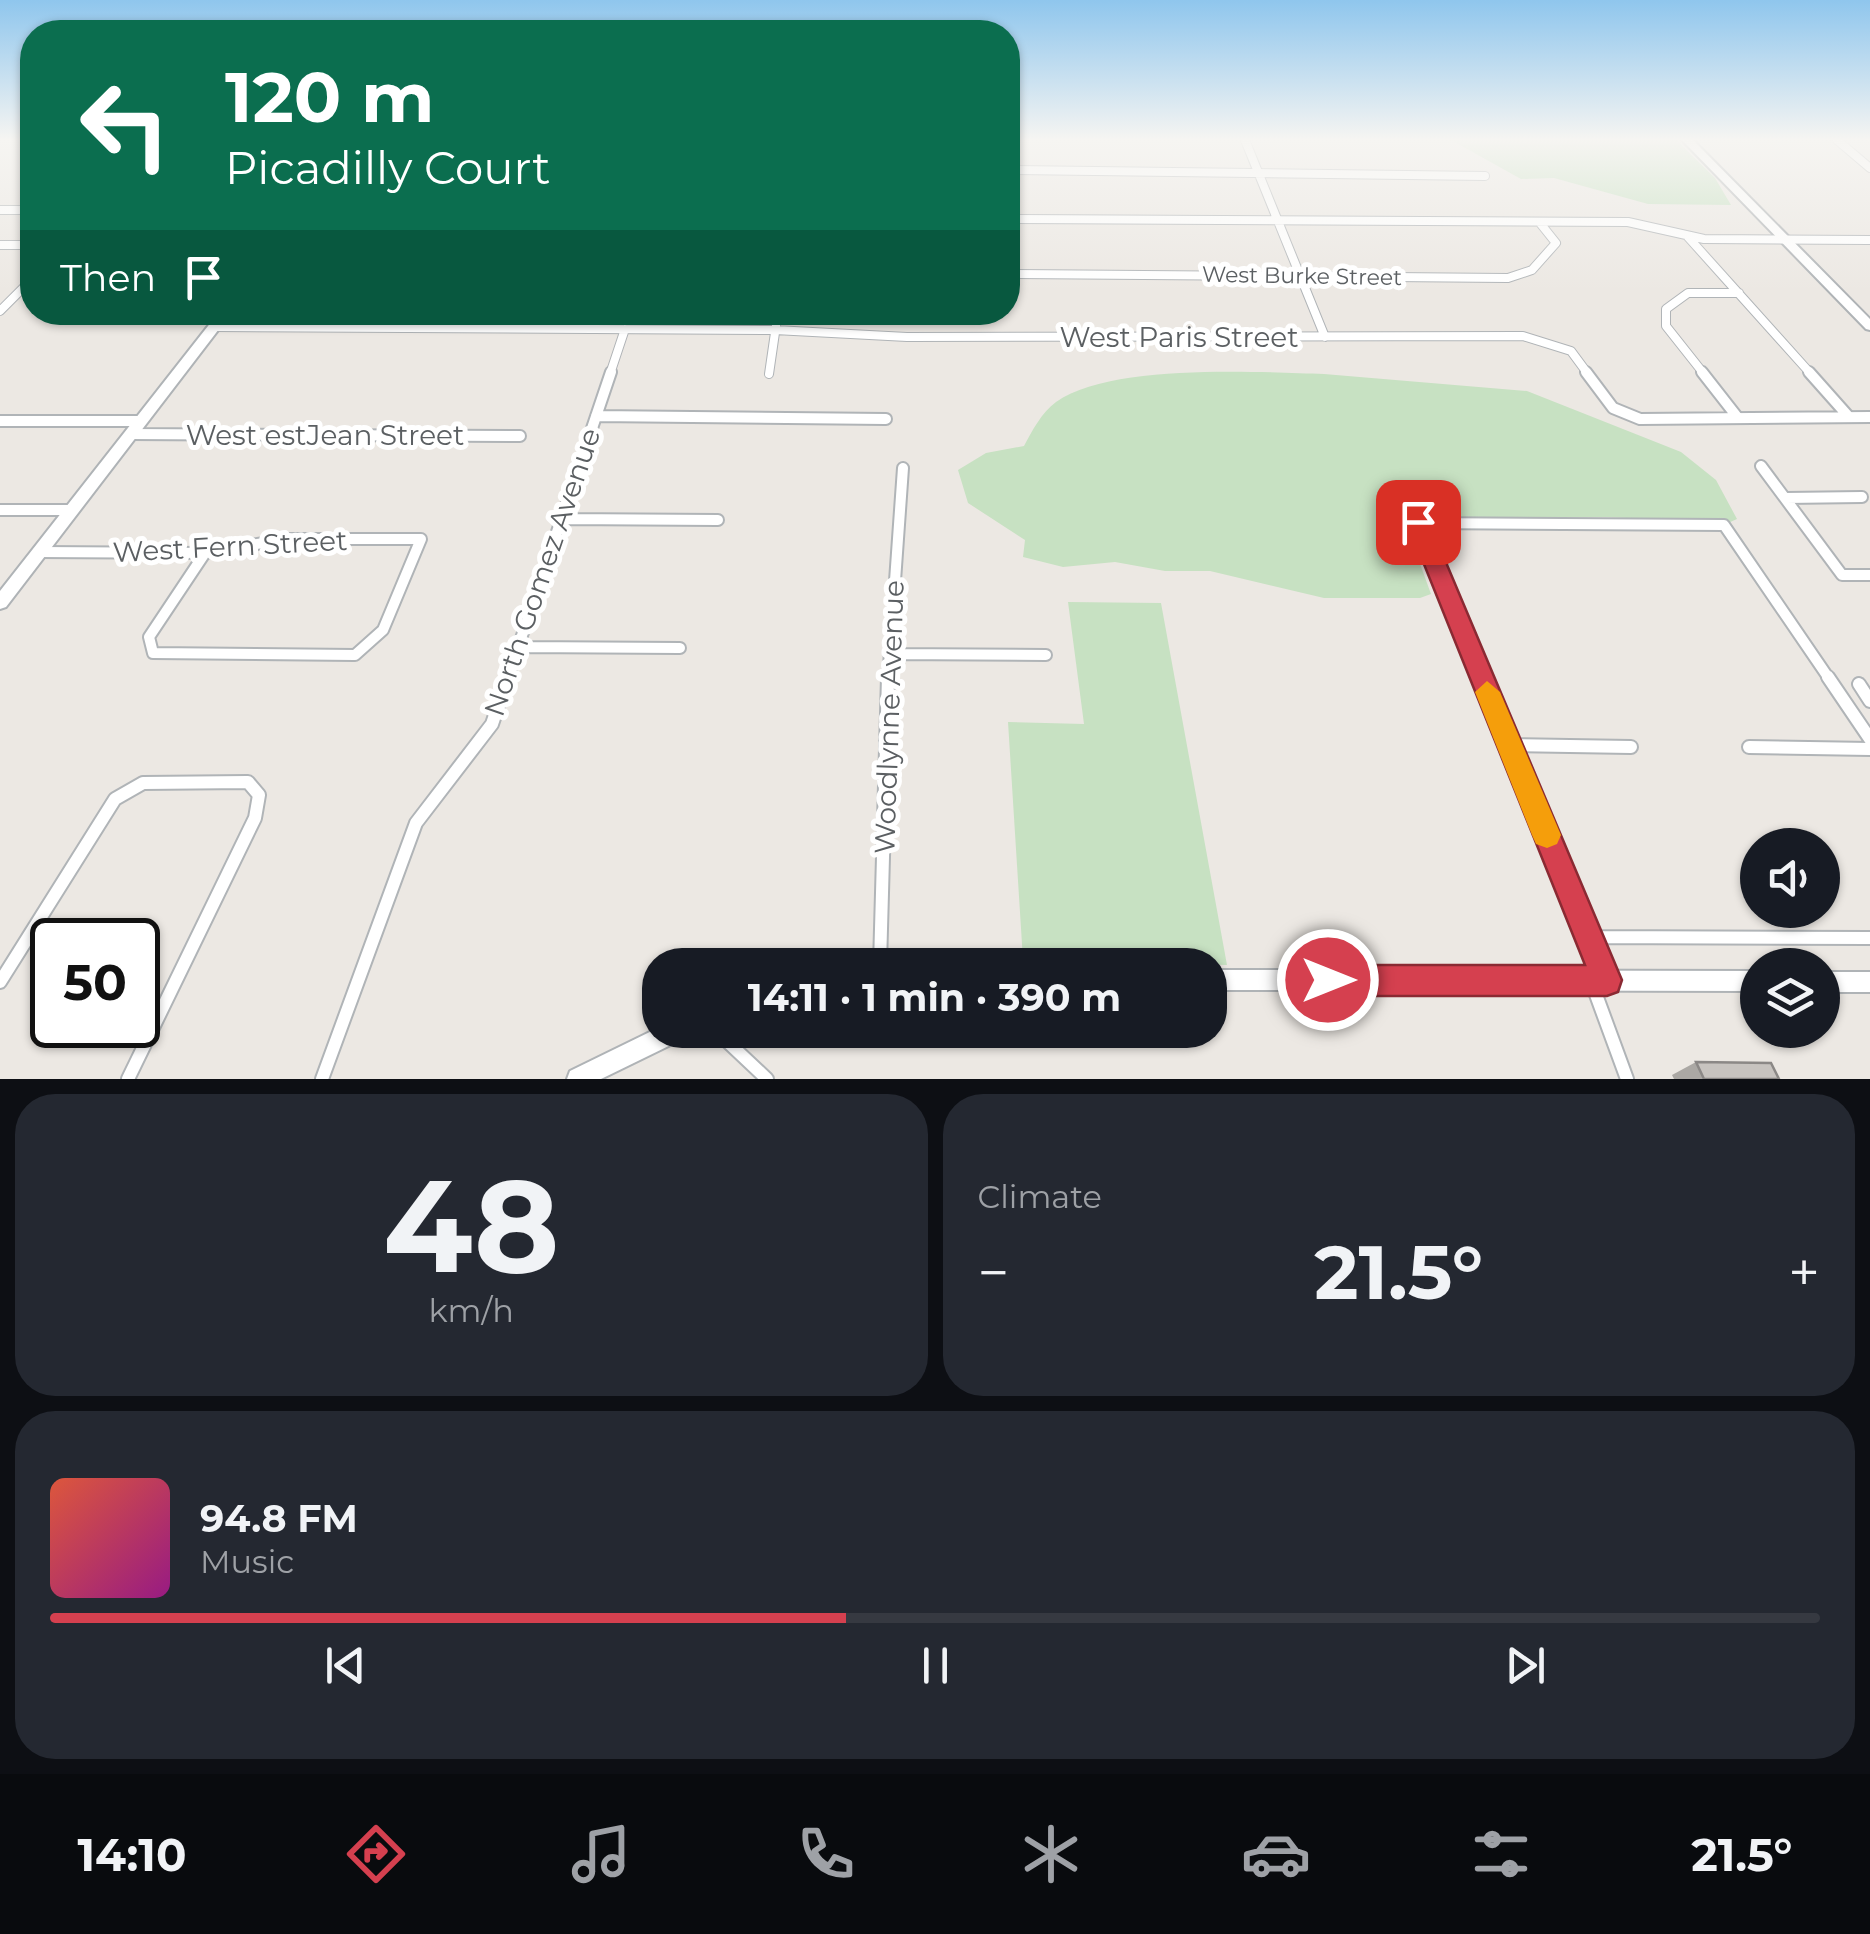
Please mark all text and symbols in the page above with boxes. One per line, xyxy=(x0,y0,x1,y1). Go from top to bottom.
text: 120 m xyxy=(225,54,435,140)
icon: left xyxy=(60,60,190,190)
text: Picadilly Court xyxy=(225,140,550,195)
icon: arrive xyxy=(176,250,231,305)
text: Then xyxy=(60,254,156,301)
street label: West Burke Street xyxy=(1202,261,1402,291)
street label: West Paris Street xyxy=(1059,320,1299,354)
street label: West estJean Street xyxy=(186,418,464,452)
street label: North Gomez Avenue xyxy=(477,423,607,721)
pin xyxy=(1376,480,1461,565)
icon: arrive xyxy=(1391,495,1446,550)
street label: West Fern Street xyxy=(112,523,348,569)
street label: Woodlynne Avenue xyxy=(867,579,911,855)
map controls xyxy=(1740,828,1840,1048)
button: sound xyxy=(1740,828,1840,928)
speed limit sign: 50 xyxy=(30,918,160,1048)
position arrow xyxy=(1276,928,1380,1032)
button: layers xyxy=(1740,948,1840,1048)
text: 14:11 · 1 min · 390 m xyxy=(748,974,1121,1021)
text: 48 xyxy=(383,1146,560,1305)
text: Climate xyxy=(978,1177,1102,1216)
text: 21.5° xyxy=(1314,1226,1483,1318)
text: − xyxy=(978,1239,1009,1306)
text: + xyxy=(1788,1239,1820,1306)
text: km/h xyxy=(429,1291,514,1330)
text: 94.8 FM xyxy=(200,1495,358,1542)
text: Music xyxy=(200,1542,294,1581)
icon: previous xyxy=(318,1638,373,1693)
icon: pause xyxy=(908,1638,963,1693)
icon: next xyxy=(1498,1638,1553,1693)
icon: directions xyxy=(341,1819,411,1889)
icon: music xyxy=(566,1819,636,1889)
icon: phone xyxy=(791,1819,861,1889)
icon: climate xyxy=(1016,1819,1086,1889)
icon: car xyxy=(1241,1819,1311,1889)
icon: filters xyxy=(1466,1819,1536,1889)
text: 14:10 xyxy=(77,1827,186,1882)
text: 21.5° xyxy=(1691,1827,1792,1882)

